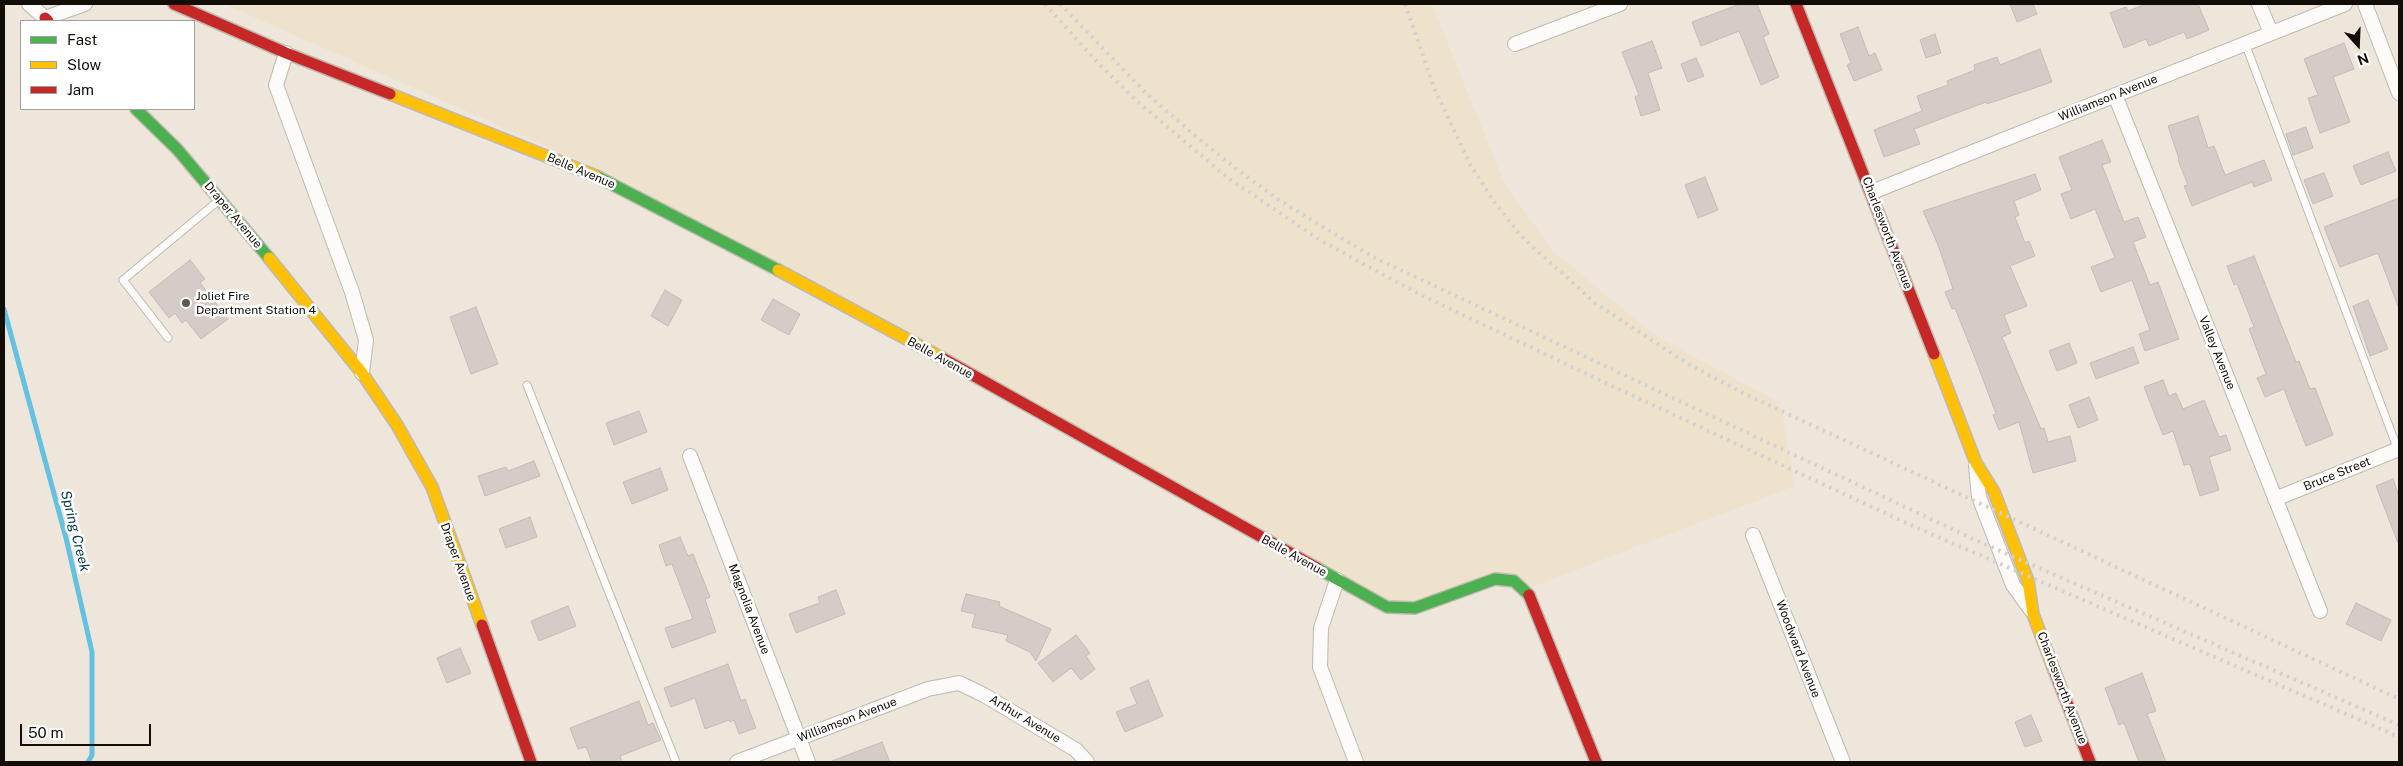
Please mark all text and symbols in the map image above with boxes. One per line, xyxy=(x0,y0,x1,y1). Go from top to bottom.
legend xyxy=(20,20,195,110)
north arrow xyxy=(2333,20,2383,70)
text: Fast xyxy=(67,31,97,48)
text: N xyxy=(2355,50,2371,68)
text: Slow xyxy=(67,56,101,73)
street label: Williamson Avenue xyxy=(2056,72,2160,124)
text: Jam xyxy=(67,81,94,98)
street label: Belle Avenue xyxy=(545,150,617,192)
street label: Charlesworth Avenue xyxy=(1859,175,1915,291)
street label: Draper Avenue xyxy=(201,179,265,251)
place label: Joliet Fire Department Station 4 xyxy=(196,289,316,317)
marker: Joliet Fire Department Station 4 xyxy=(180,297,192,309)
street label: Valley Avenue xyxy=(2196,314,2238,392)
street label: Belle Avenue xyxy=(905,334,975,382)
street label: Bruce Street xyxy=(2301,454,2373,494)
water label: Spring Creek xyxy=(57,489,93,573)
street label: Draper Avenue xyxy=(437,521,479,603)
street label: Belle Avenue xyxy=(1259,532,1329,580)
street label: Magnolia Avenue xyxy=(725,562,773,656)
street label: Woodward Avenue xyxy=(1773,598,1823,700)
street label: Charlesworth Avenue xyxy=(2034,630,2090,746)
street label: Arthur Avenue xyxy=(987,692,1063,746)
street label: Williamson Avenue xyxy=(795,694,899,746)
scale bar xyxy=(22,714,154,746)
text: 50 m xyxy=(28,724,63,741)

